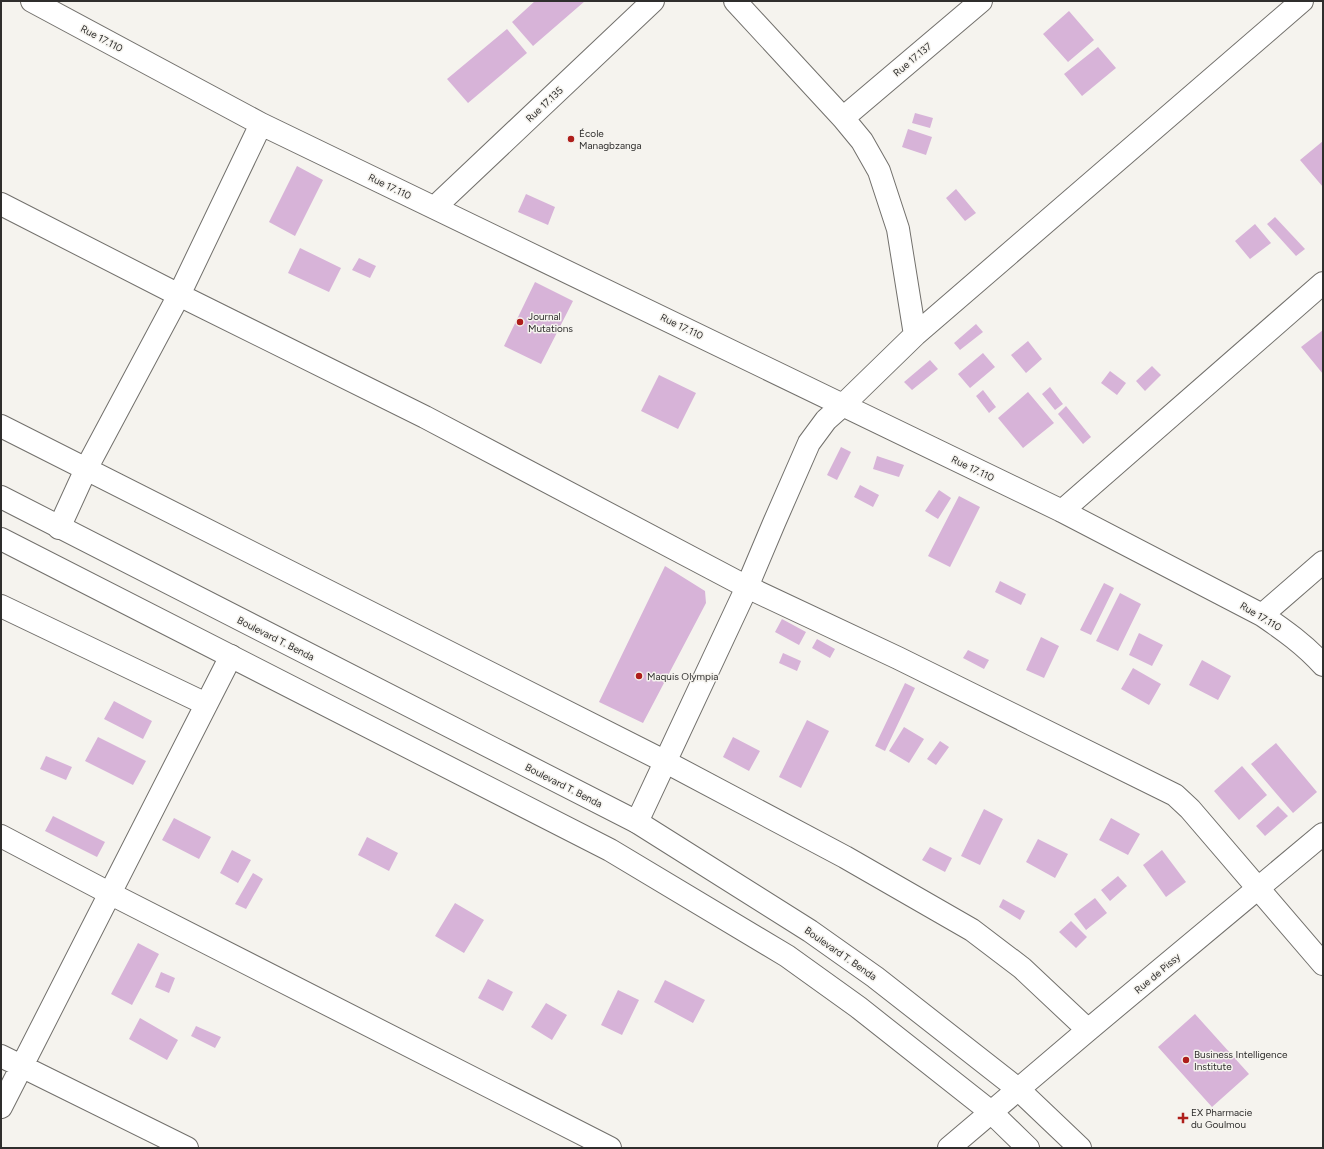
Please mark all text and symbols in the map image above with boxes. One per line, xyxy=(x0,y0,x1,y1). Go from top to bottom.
street label: Rue 17.110 xyxy=(78,22,125,55)
street label: Rue 17.137 xyxy=(890,39,935,79)
street label: Rue 17.135 xyxy=(523,84,566,125)
place label: École Managbzanga xyxy=(579,127,642,152)
marker: École Managbzanga xyxy=(566,134,576,144)
street label: Rue 17.110 xyxy=(366,171,413,202)
place label: Journal Mutations xyxy=(528,310,573,335)
street label: Rue 17.110 xyxy=(658,311,705,342)
marker: Journal Mutations xyxy=(515,317,525,327)
street label: Rue 17.110 xyxy=(949,453,996,484)
street label: Rue 17.110 xyxy=(1238,599,1284,634)
street label: Boulevard T. Benda xyxy=(235,613,317,664)
place label: Maquis Olympia xyxy=(647,670,718,683)
marker: Maquis Olympia xyxy=(634,671,644,681)
street label: Boulevard T. Benda xyxy=(523,760,605,811)
street label: Boulevard T. Benda xyxy=(802,924,879,983)
street label: Rue de Pissy xyxy=(1132,950,1184,996)
place label: Business Intelligence Institute xyxy=(1194,1048,1288,1073)
marker: Business Intelligence Institute xyxy=(1181,1055,1191,1065)
place label: EX Pharmacie du Goulmou xyxy=(1191,1106,1253,1131)
marker: EX Pharmacie du Goulmou xyxy=(1178,1113,1188,1123)

